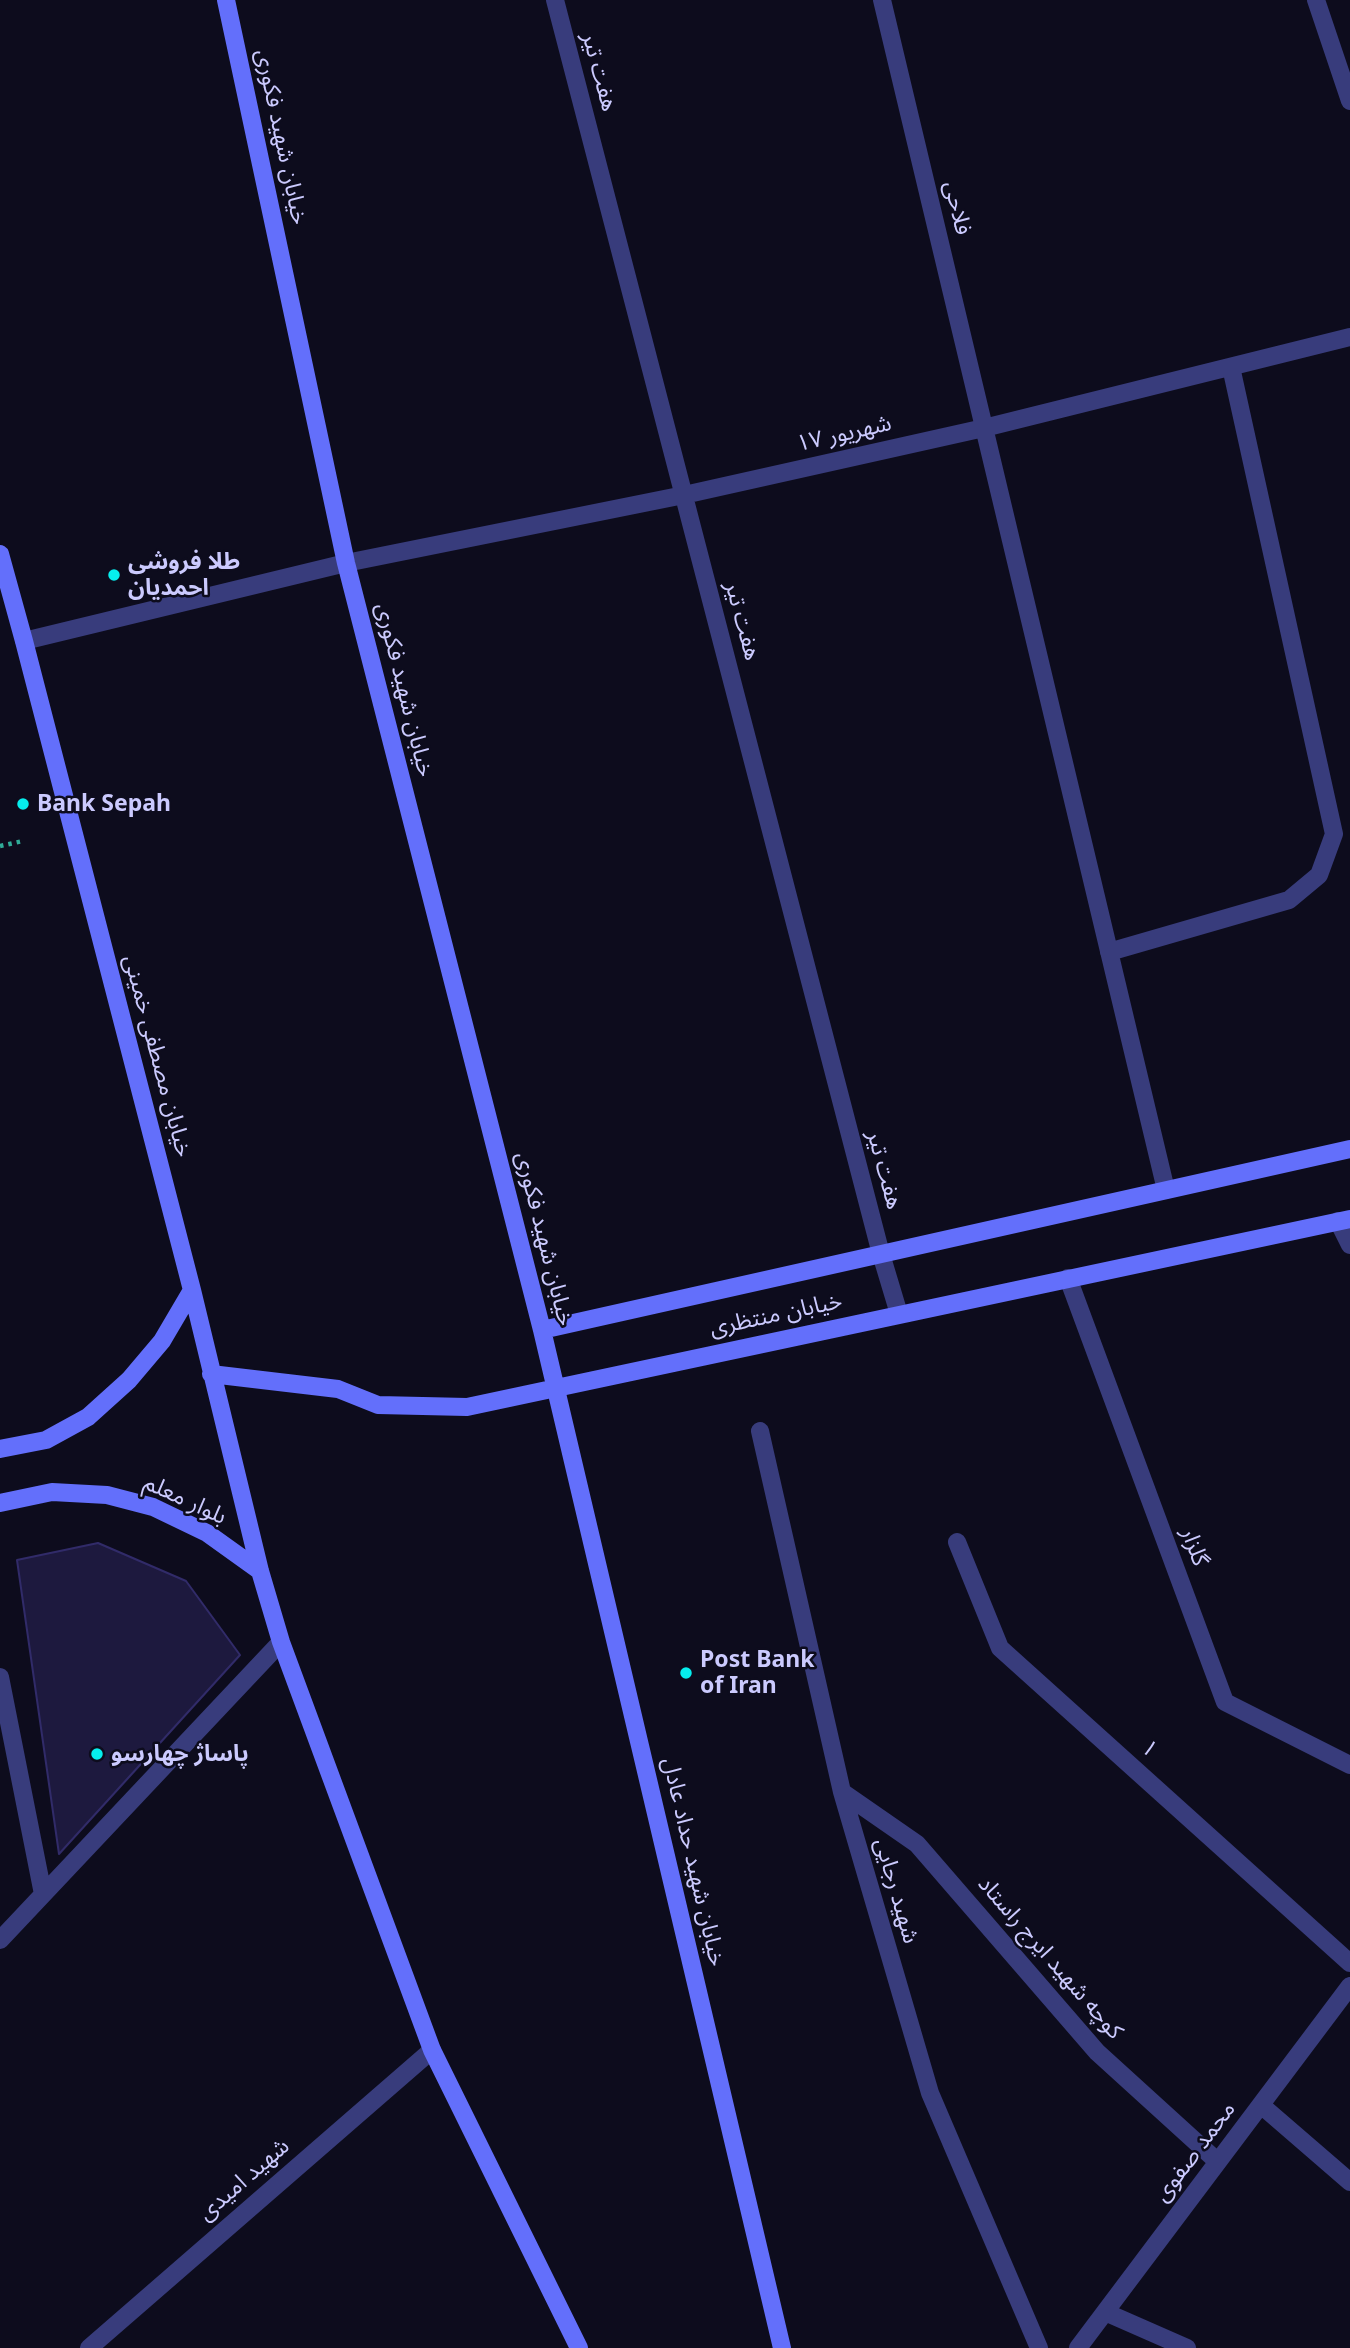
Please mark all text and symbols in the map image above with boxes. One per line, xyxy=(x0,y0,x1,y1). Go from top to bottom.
street label: هفت تیر xyxy=(575,30,623,114)
street label: خیابان شهید فکوری xyxy=(249,47,313,227)
street label: فلاحی xyxy=(937,178,977,238)
street label: ۱۷ شهریور xyxy=(794,410,894,458)
place label: طلا فروشی احمدیان xyxy=(128,548,240,602)
marker: طلا فروشی احمدیان xyxy=(106,567,122,583)
street label: هفت تیر xyxy=(718,579,766,663)
street label: خیابان شهید فکوری xyxy=(369,600,439,780)
place label: Bank Sepah xyxy=(37,790,171,818)
marker: Bank Sepah xyxy=(15,796,31,812)
street label: خیابان مصطفی خمینی xyxy=(117,952,197,1160)
street label: هفت تیر xyxy=(860,1128,908,1212)
street label: خیابان شهید فکوری xyxy=(509,1149,579,1329)
street label: خیابان منتظری xyxy=(707,1287,845,1343)
street label: بلوار معلم xyxy=(139,1469,231,1531)
street label: گلزار xyxy=(1174,1524,1214,1570)
place label: Post Bank of Iran xyxy=(700,1646,814,1700)
marker: Post Bank of Iran xyxy=(678,1665,694,1681)
street label: ۱ xyxy=(1135,1734,1163,1764)
place label: پاساژ چهارسو xyxy=(111,1740,249,1768)
marker: پاساژ چهارسو xyxy=(89,1746,105,1762)
street label: خیابان شهید حداد عادل xyxy=(656,1755,730,1969)
street label: شهید رجایی xyxy=(868,1835,924,1947)
street label: کوچه شهید ایرج راستاد xyxy=(972,1871,1128,2045)
street label: محمد صفوی xyxy=(1148,2096,1242,2208)
street label: شهید امیدی xyxy=(193,2133,295,2227)

